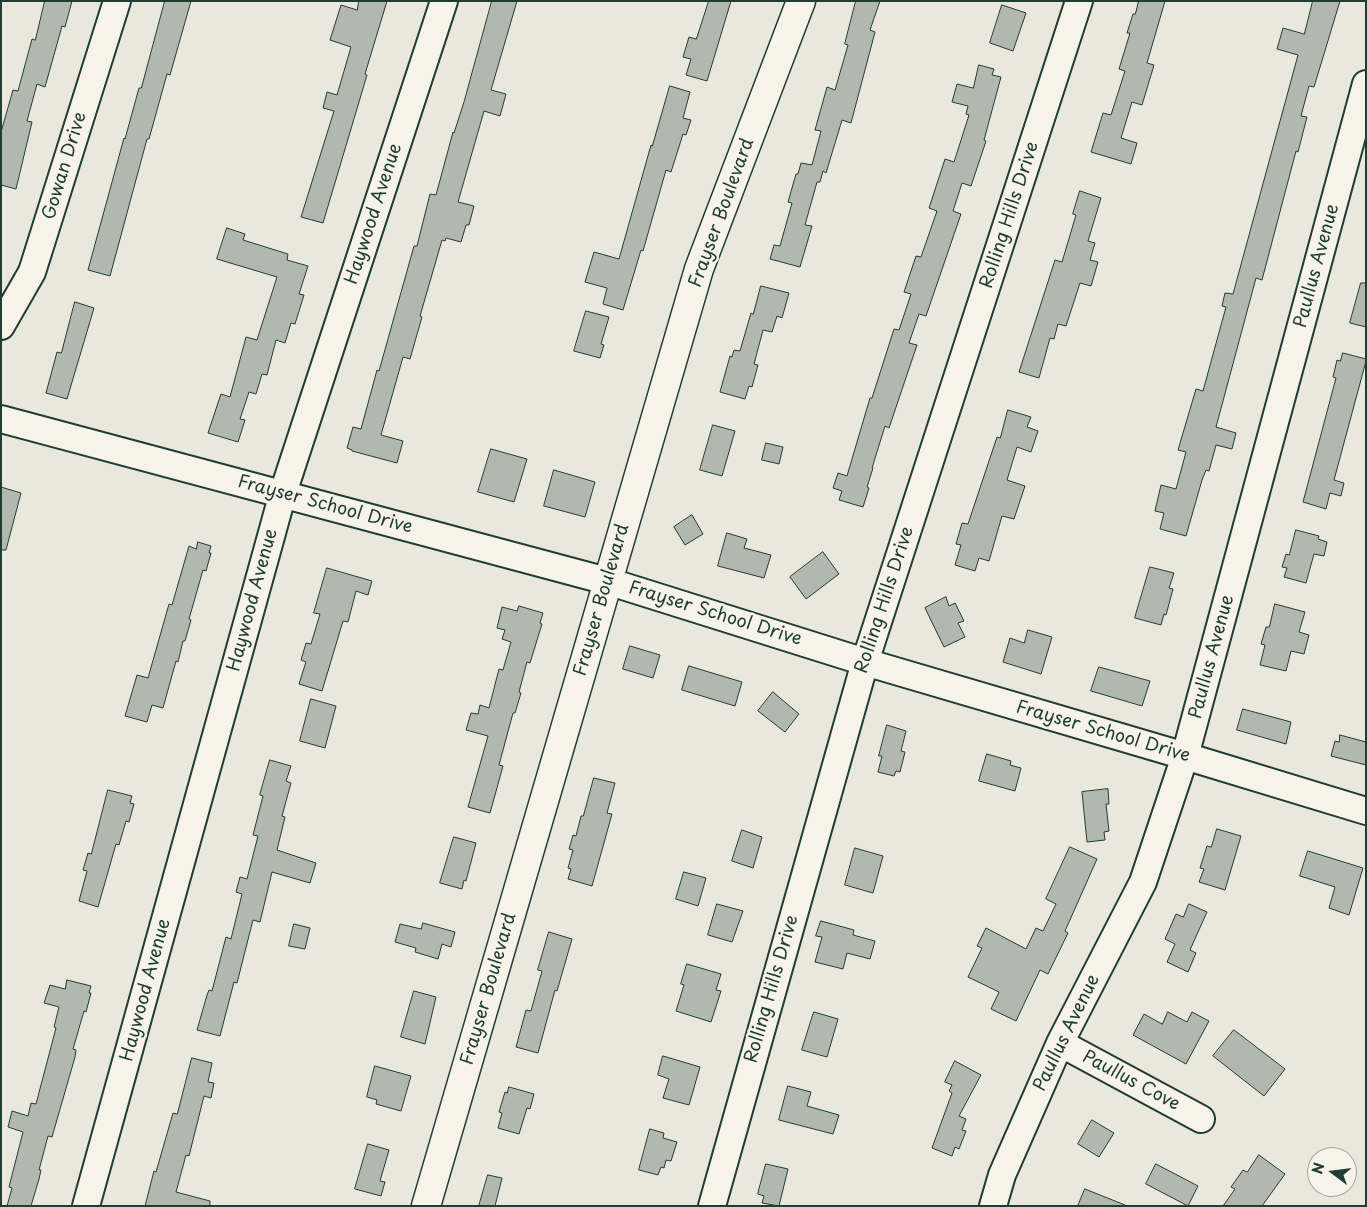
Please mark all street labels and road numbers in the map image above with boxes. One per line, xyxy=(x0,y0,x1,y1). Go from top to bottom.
street label: Gowan Drive xyxy=(38,110,92,222)
street label: Frayser Boulevard xyxy=(685,135,759,291)
street label: Rolling Hills Drive xyxy=(976,139,1044,291)
street label: Haywood Avenue xyxy=(341,141,407,287)
street label: Paullus Avenue xyxy=(1290,202,1344,330)
street label: Frayser School Drive xyxy=(235,471,415,539)
street label: Frayser Boulevard xyxy=(570,521,634,679)
street label: Rolling Hills Drive xyxy=(851,524,919,676)
street label: Haywood Avenue xyxy=(224,526,282,674)
street label: Frayser School Drive xyxy=(626,577,804,651)
street label: Paullus Avenue xyxy=(1185,593,1239,721)
street label: Frayser School Drive xyxy=(1014,697,1192,767)
street label: Frayser Boulevard xyxy=(457,910,521,1068)
street label: Rolling Hills Drive xyxy=(741,913,803,1065)
street label: Haywood Avenue xyxy=(117,916,175,1064)
street label: Paullus Avenue xyxy=(1029,971,1105,1095)
street label: Paullus Cove xyxy=(1079,1046,1183,1116)

